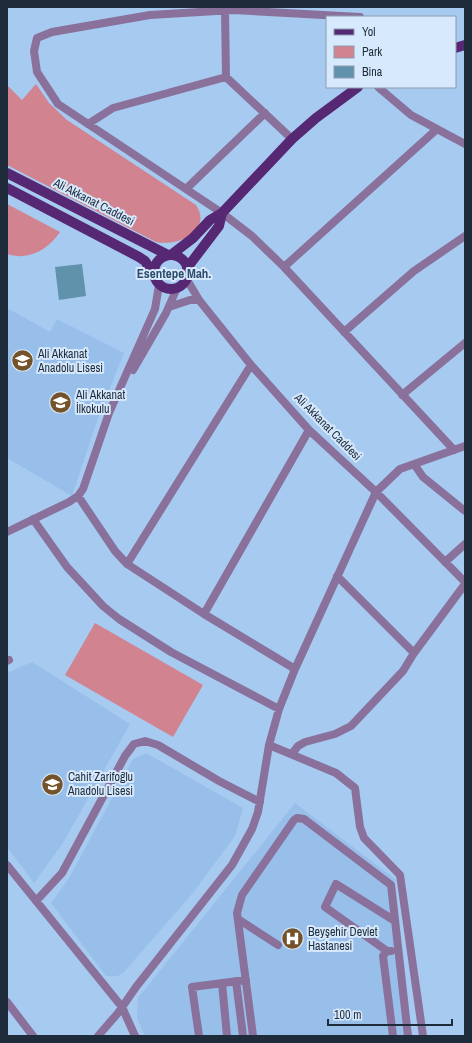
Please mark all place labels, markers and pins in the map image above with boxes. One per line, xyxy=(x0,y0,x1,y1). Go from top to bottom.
place label: Ali Akkanat Anadolu Lisesi xyxy=(37,346,103,376)
school or university icon: Ali Akkanat Anadolu Lisesi xyxy=(10,348,36,374)
place label: Ali Akkanat İlkokulu xyxy=(75,387,126,417)
school or university icon: Ali Akkanat İlkokulu xyxy=(48,389,74,415)
place label: Cahit Zarifoğlu Anadolu Lisesi xyxy=(67,769,133,799)
school or university icon: Cahit Zarifoğlu Anadolu Lisesi xyxy=(39,771,65,797)
place label: Beyşehir Devlet Hastanesi xyxy=(308,924,378,954)
hospital icon: Beyşehir Devlet Hastanesi xyxy=(280,926,306,952)

